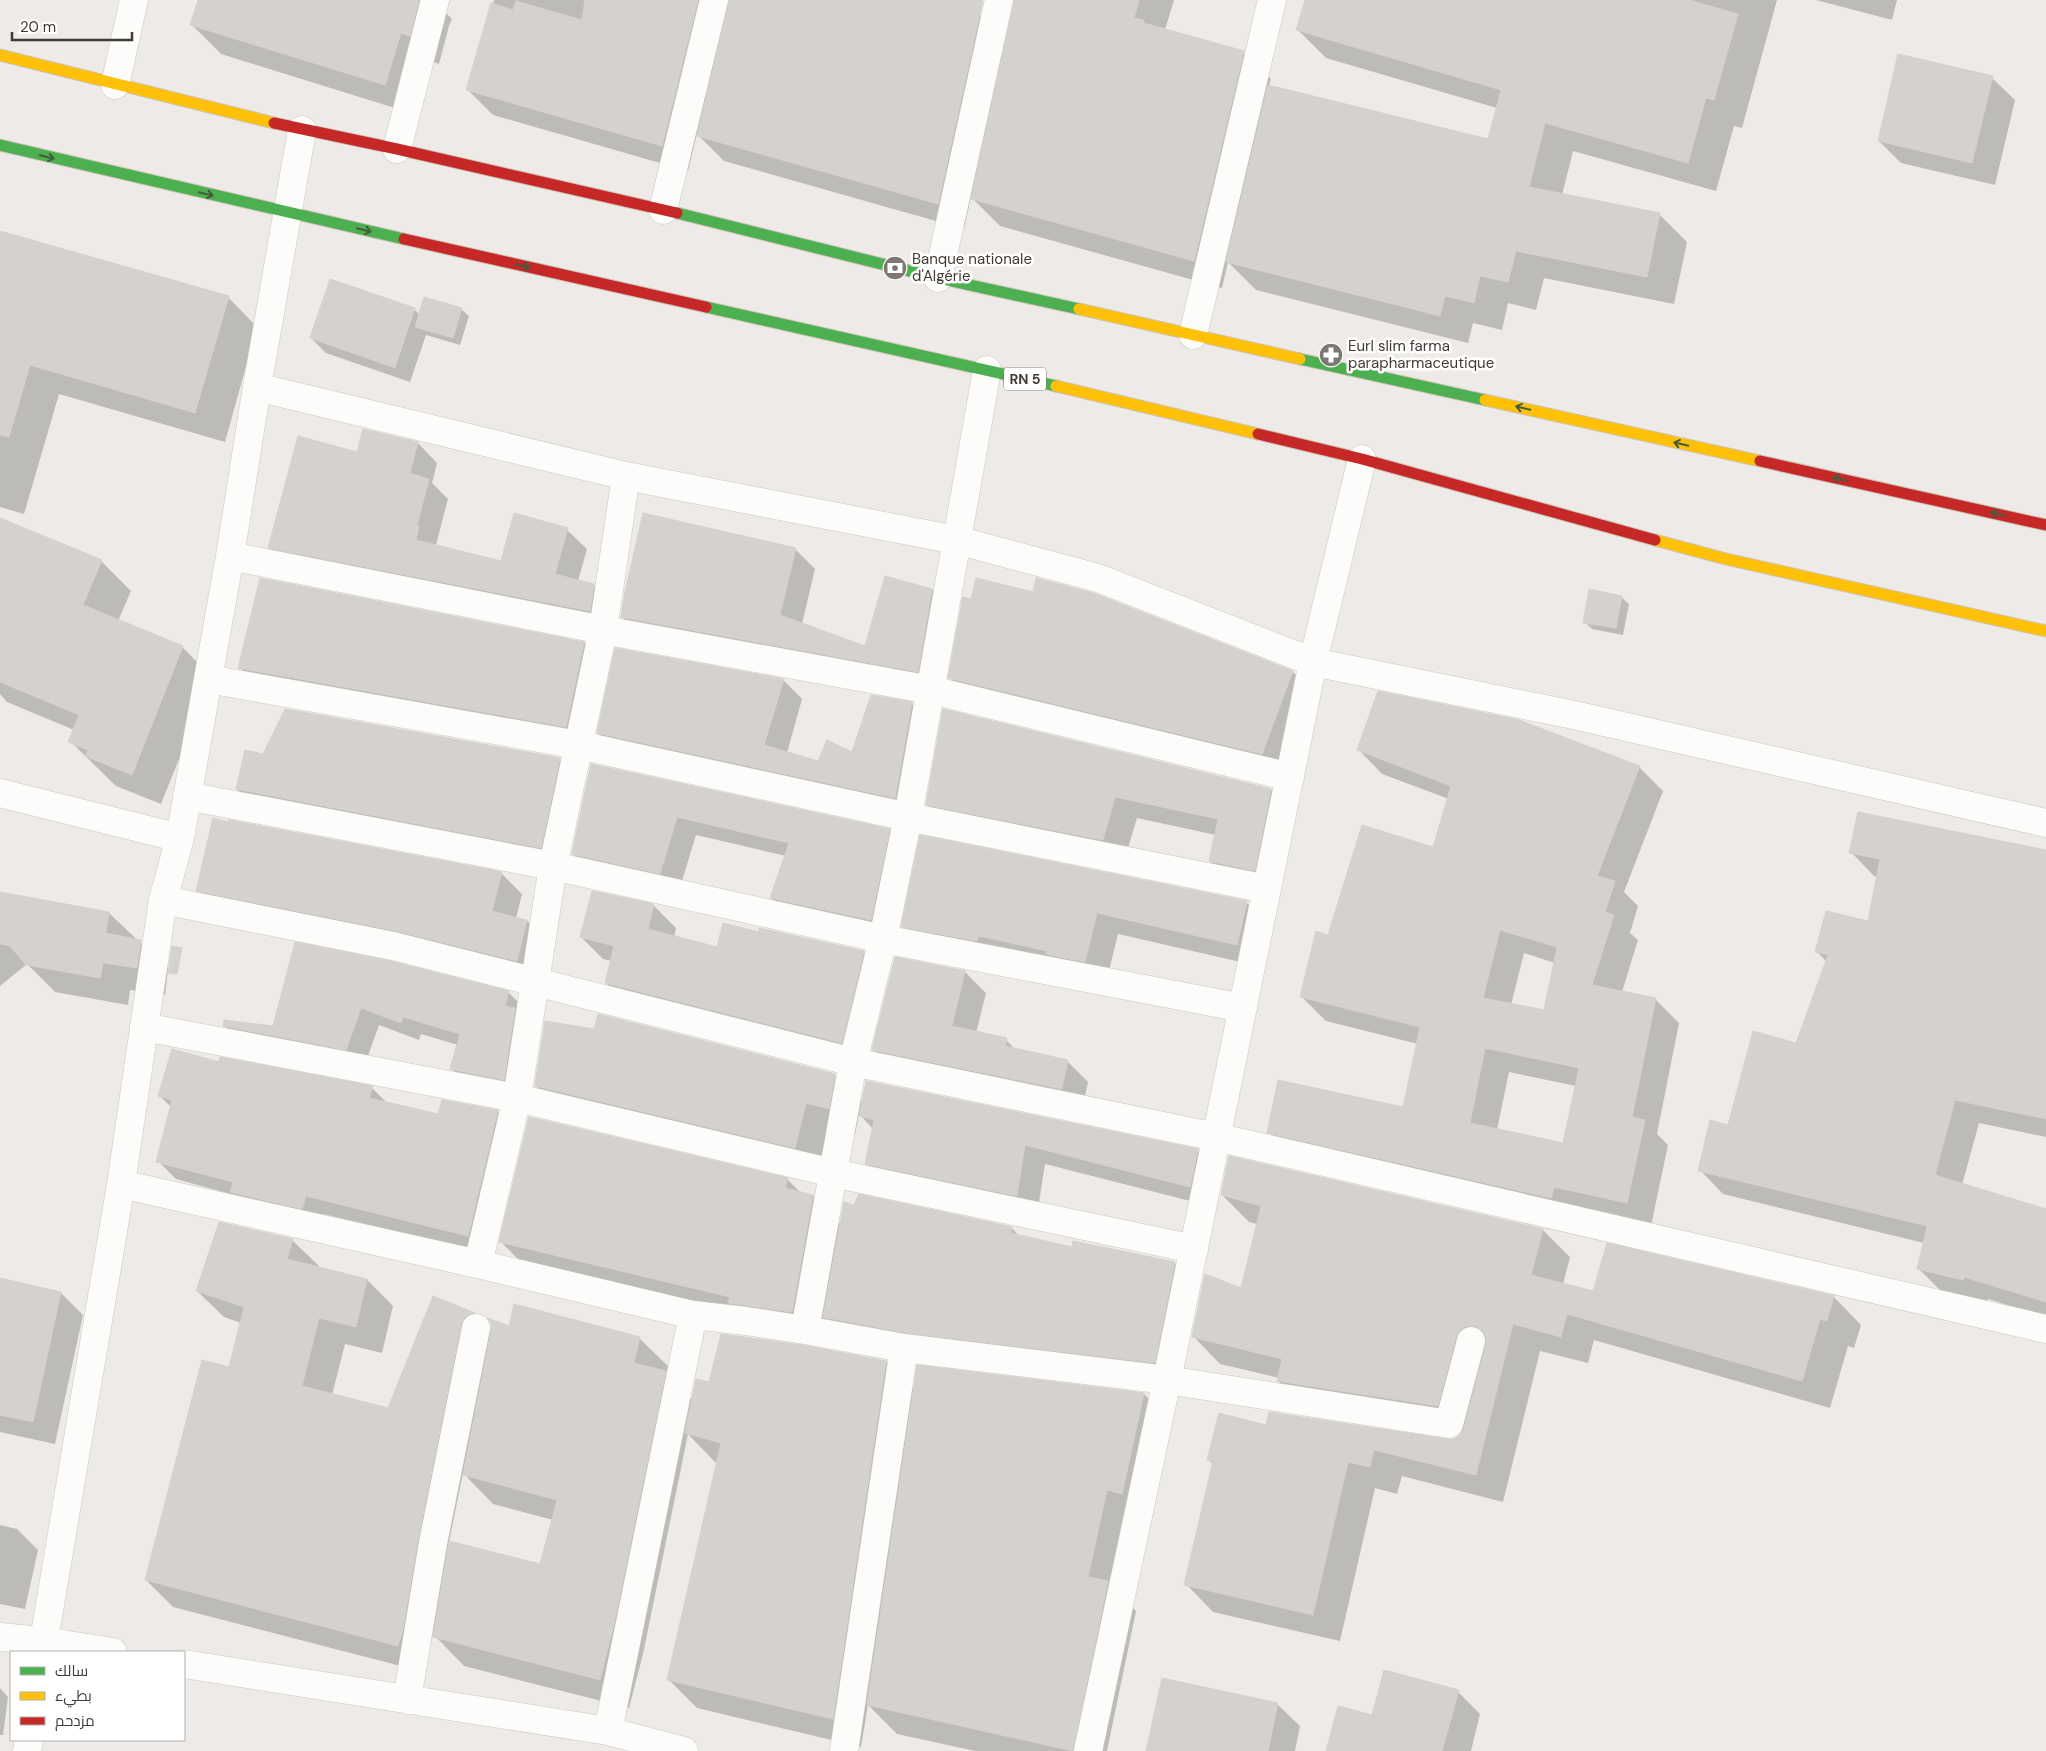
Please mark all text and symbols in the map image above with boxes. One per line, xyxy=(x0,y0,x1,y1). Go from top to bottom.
scale bar xyxy=(12,10,132,42)
text: 20 m xyxy=(20,17,56,37)
one-way arrow xyxy=(39,153,55,162)
one-way arrow xyxy=(197,190,213,199)
one-way arrow xyxy=(356,226,372,235)
place label: Banque nationale d'Algérie xyxy=(912,249,1032,286)
bank icon: Banque nationale d'Algérie xyxy=(882,255,908,281)
one-way arrow xyxy=(514,262,530,271)
place label: Eurl slim farma parapharmaceutique xyxy=(1348,336,1494,373)
pharmacy icon: Eurl slim farma parapharmaceutique xyxy=(1318,342,1344,368)
road number: RN 5 xyxy=(1004,368,1046,390)
one-way arrow xyxy=(1515,403,1531,413)
one-way arrow xyxy=(1674,439,1690,448)
one-way arrow xyxy=(1832,474,1848,483)
one-way arrow xyxy=(1991,509,2007,518)
legend xyxy=(10,1651,185,1741)
text: سالك xyxy=(55,1661,88,1681)
text: بطيء xyxy=(55,1686,92,1708)
text: مزدحم xyxy=(55,1711,95,1731)

